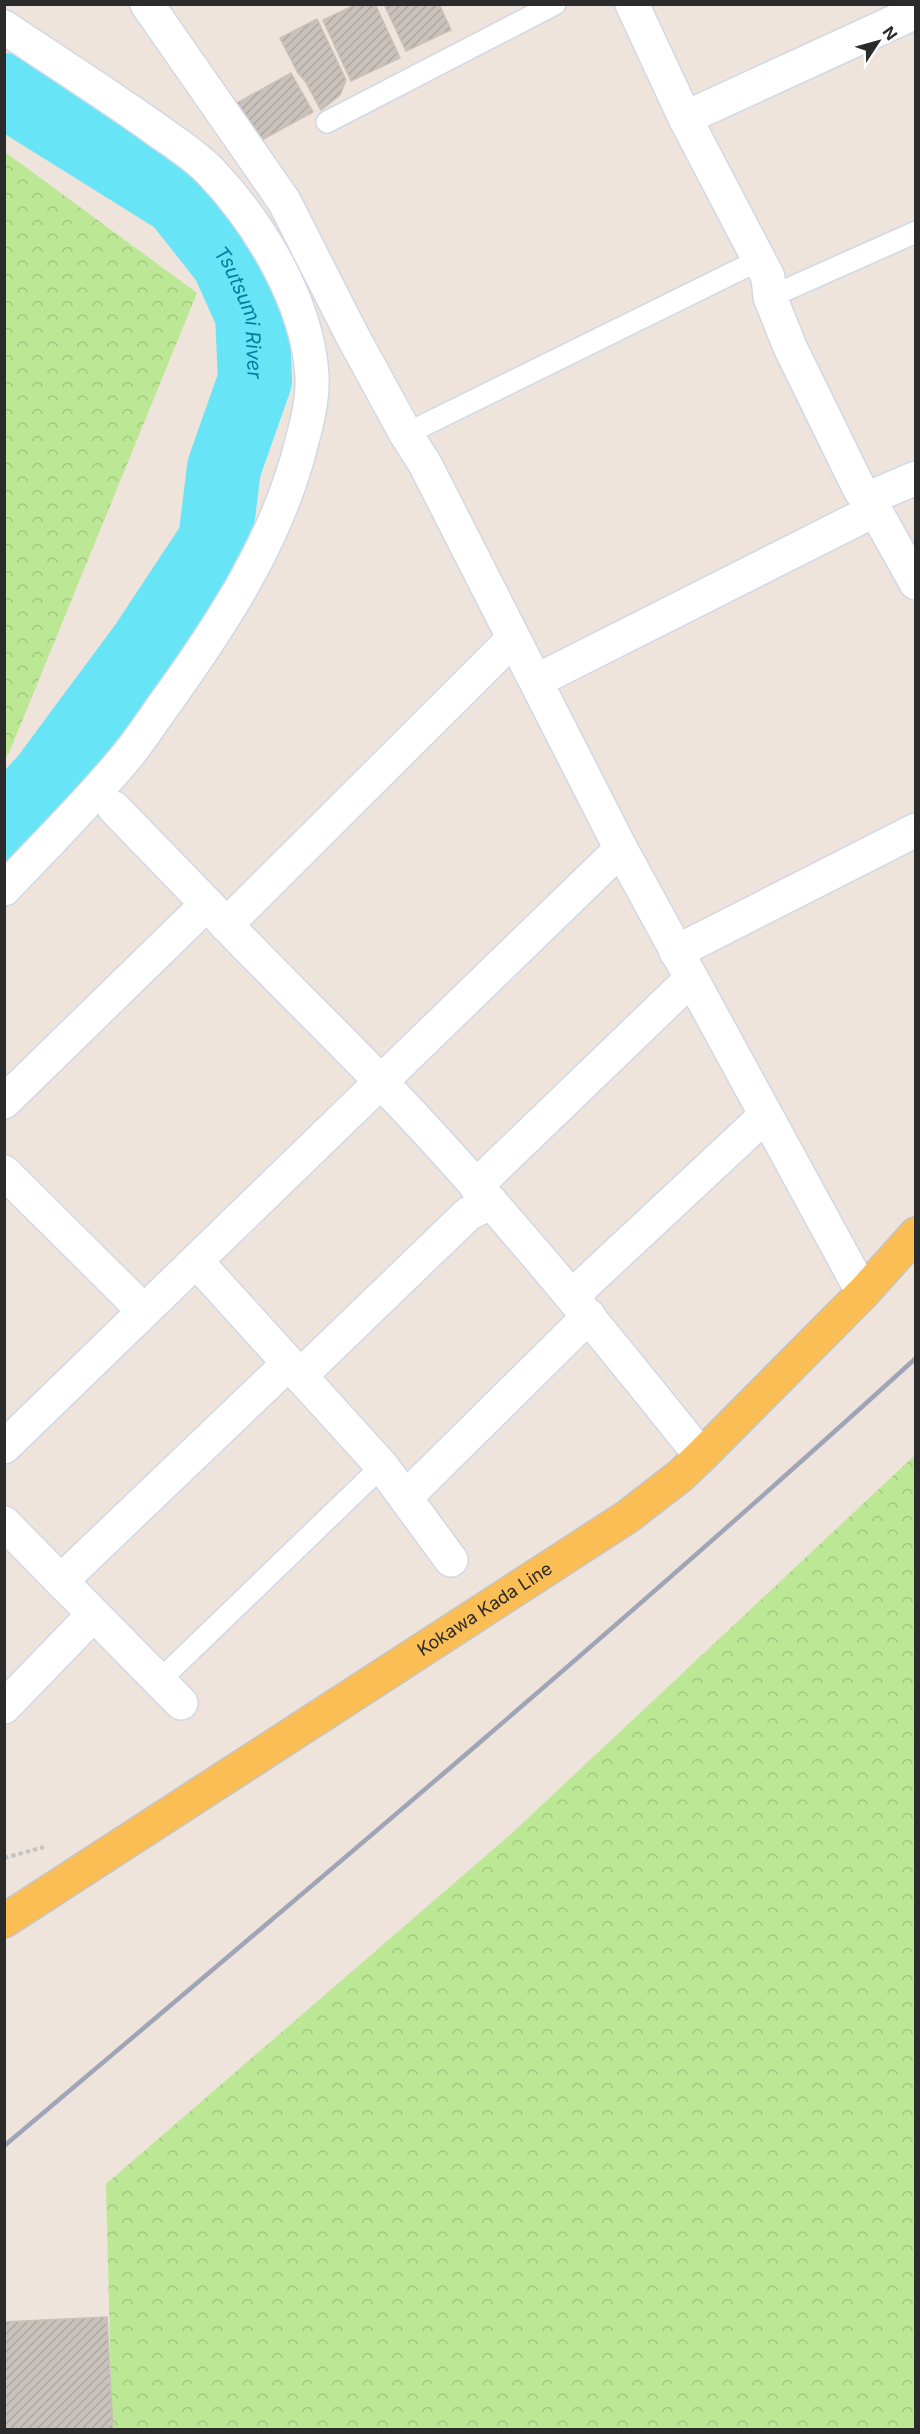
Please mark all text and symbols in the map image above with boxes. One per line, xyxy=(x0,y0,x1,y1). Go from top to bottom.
north arrow xyxy=(848,12,908,72)
text: N xyxy=(878,22,902,44)
water label: Tsutsumi River xyxy=(209,242,267,380)
street label: Kokawa Kada Line xyxy=(413,1558,556,1660)

